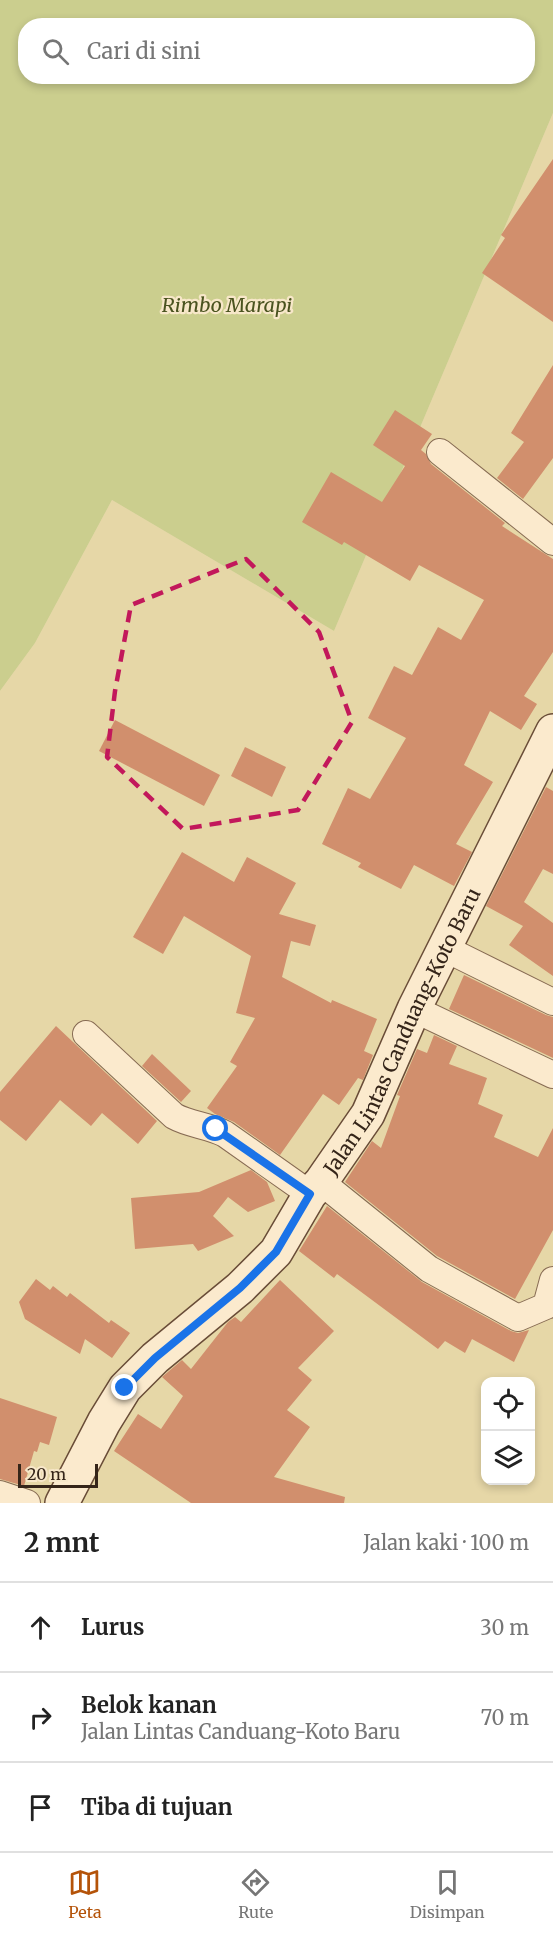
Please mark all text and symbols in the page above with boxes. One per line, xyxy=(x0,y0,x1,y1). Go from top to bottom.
search box xyxy=(18,18,535,84)
icon: search xyxy=(39,35,72,68)
text: Cari di sini xyxy=(87,37,201,65)
park label: Rimbo Marapi xyxy=(162,292,292,317)
street label: Jalan Lintas Canduang-Koto Baru xyxy=(317,883,485,1180)
route start xyxy=(202,1115,228,1141)
route end xyxy=(111,1374,137,1400)
map controls xyxy=(481,1377,535,1485)
button: locate xyxy=(481,1377,535,1431)
button: layers xyxy=(481,1431,535,1485)
scale bar xyxy=(18,1461,98,1488)
text: 20 m xyxy=(27,1464,66,1484)
text: 2 mnt xyxy=(24,1526,99,1559)
text: Jalan kaki · 100 m xyxy=(363,1530,529,1555)
icon: ahead xyxy=(24,1611,57,1644)
text: Lurus xyxy=(81,1613,144,1641)
text: 30 m xyxy=(480,1615,529,1640)
text: Belok kanan xyxy=(81,1691,217,1719)
icon: right xyxy=(24,1701,57,1734)
text: 70 m xyxy=(481,1705,529,1730)
text: Jalan Lintas Canduang-Koto Baru xyxy=(81,1719,400,1744)
icon: arrive xyxy=(24,1791,57,1824)
text: Tiba di tujuan xyxy=(81,1793,232,1821)
tab: Peta xyxy=(68,1866,102,1922)
tab: Rute xyxy=(238,1866,273,1922)
tab: Disimpan xyxy=(410,1866,485,1922)

